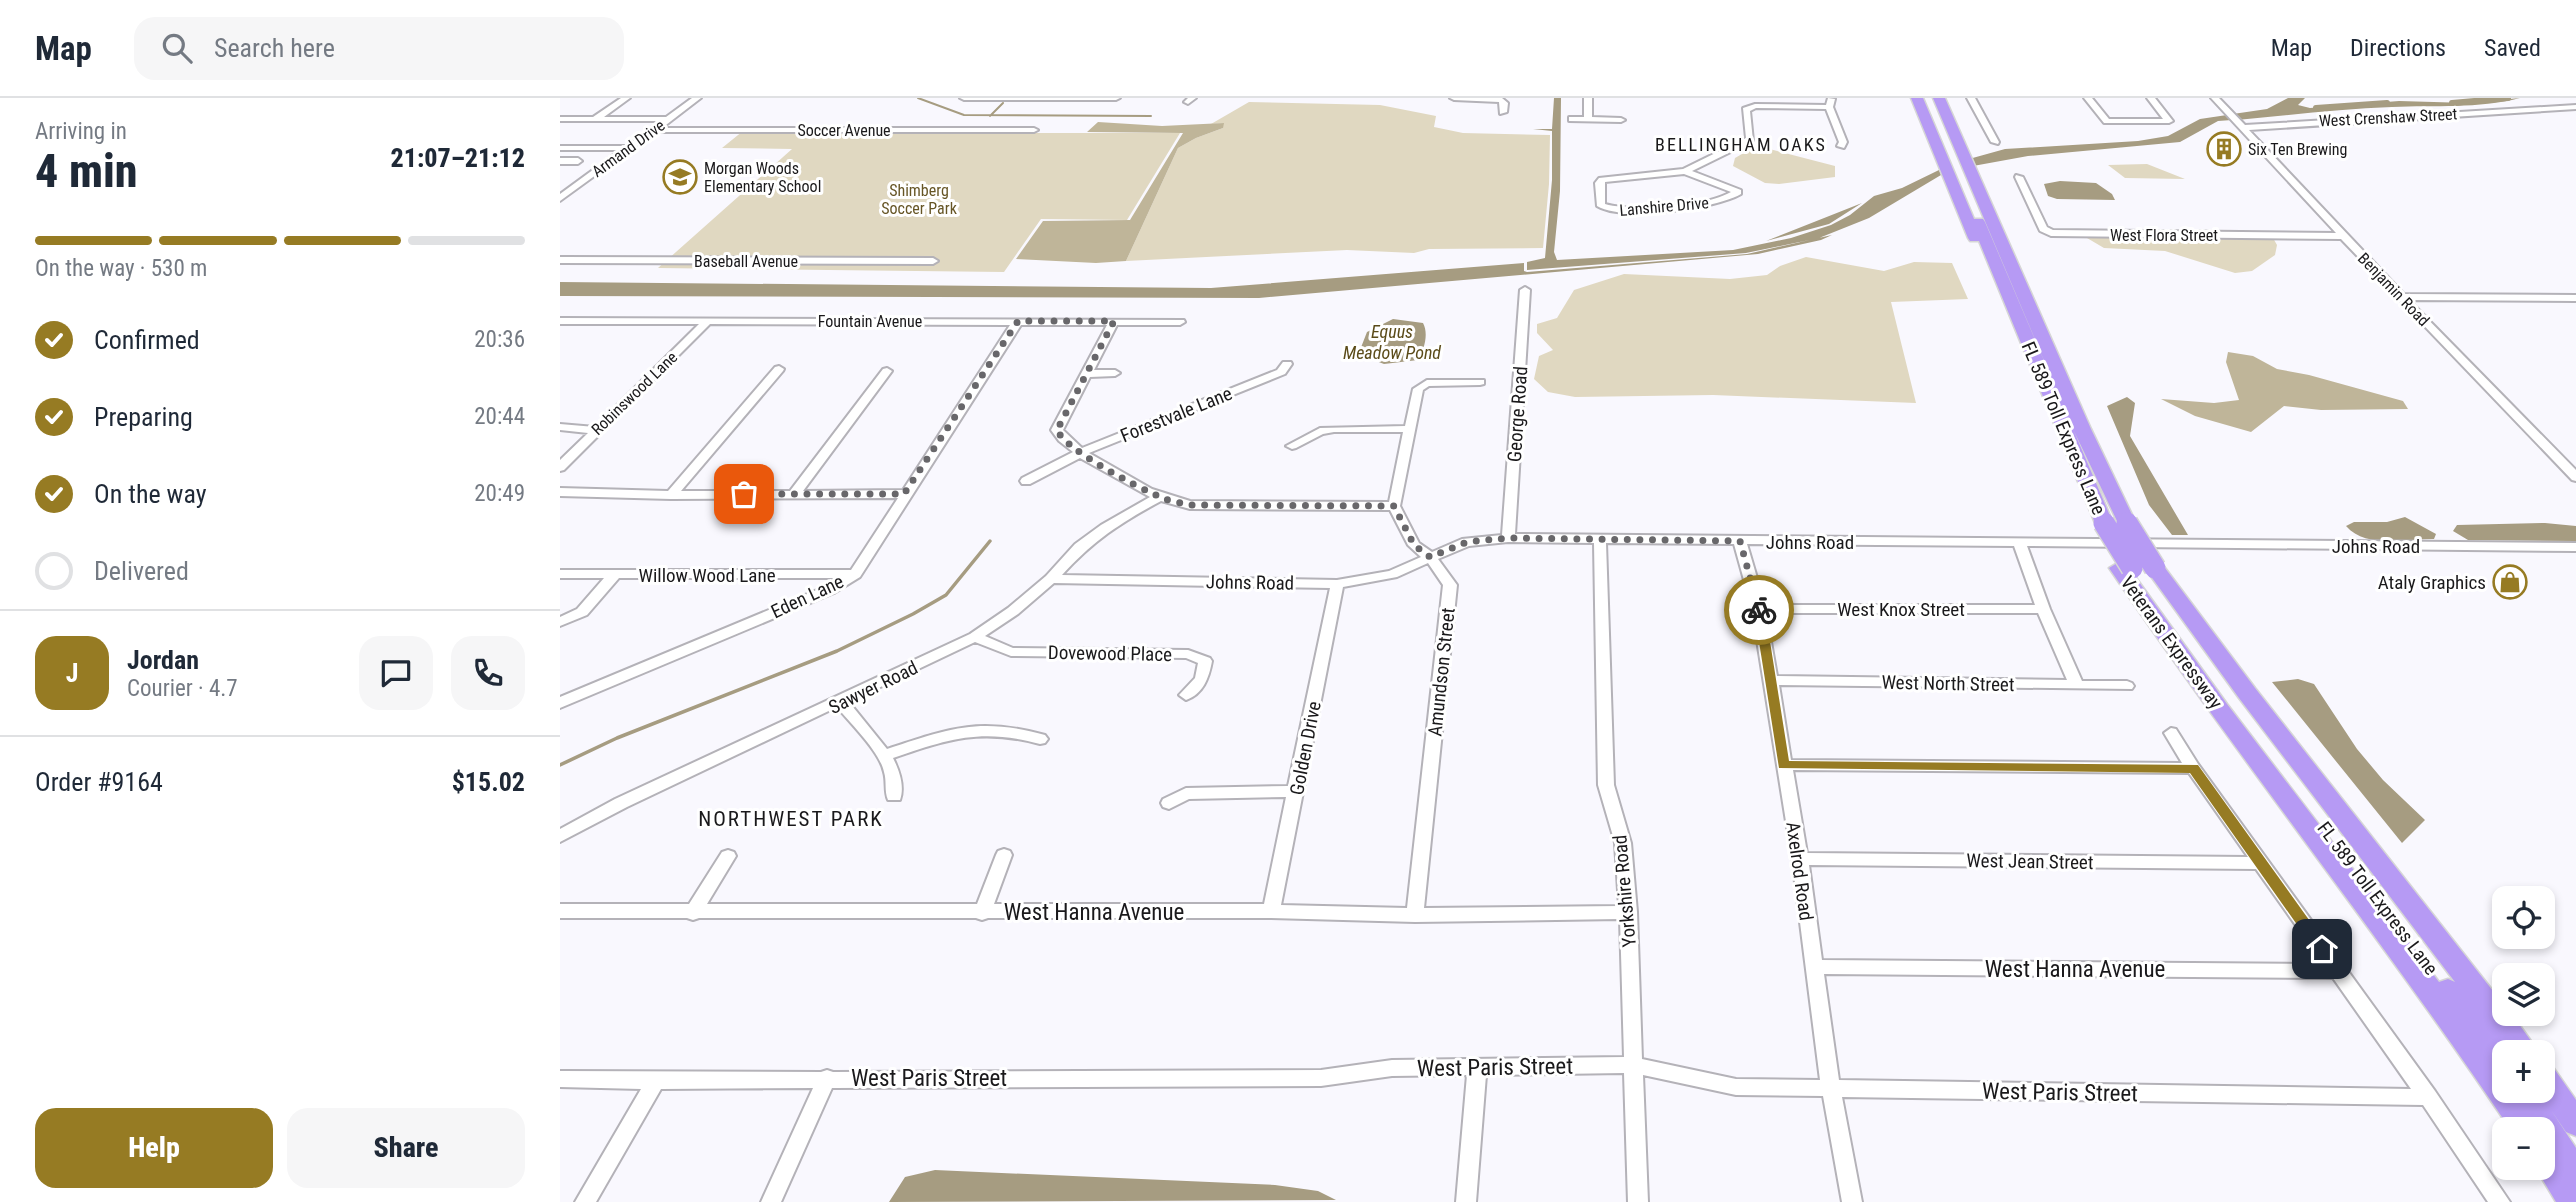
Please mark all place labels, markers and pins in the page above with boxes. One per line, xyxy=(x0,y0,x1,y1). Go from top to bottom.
building icon: Six Ten Brewing xyxy=(2205,130,2243,168)
place label: Six Ten Brewing xyxy=(2248,140,2348,159)
school or university icon: Morgan Woods Elementary School xyxy=(661,158,699,196)
place label: Morgan Woods Elementary School xyxy=(704,159,821,196)
pin xyxy=(714,464,774,524)
shop icon: Ataly Graphics xyxy=(2491,563,2529,601)
place label: Ataly Graphics xyxy=(2378,571,2486,594)
pin xyxy=(2292,919,2352,979)

